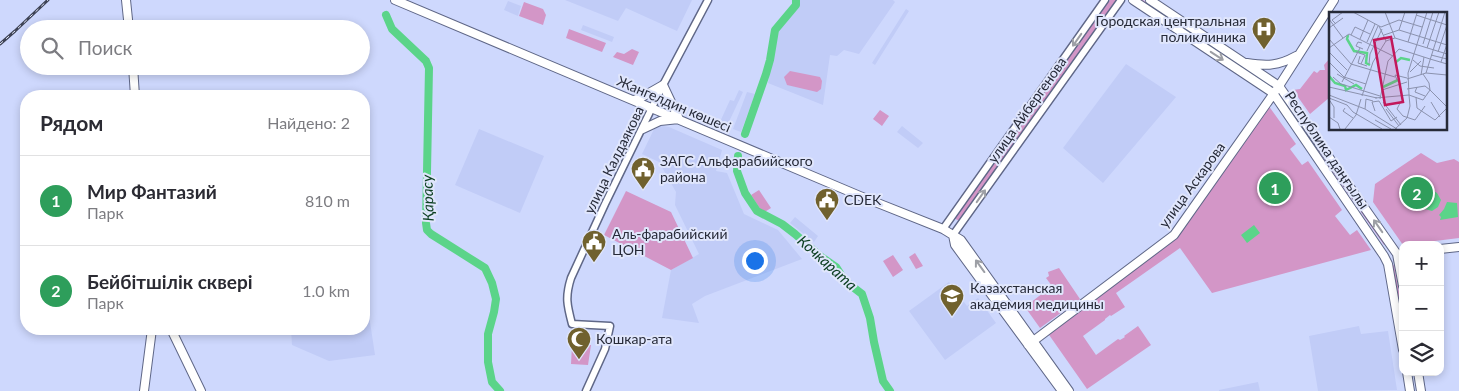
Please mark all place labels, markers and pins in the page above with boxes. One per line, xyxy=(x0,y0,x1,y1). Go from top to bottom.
place label: Городская центральная поликлиника xyxy=(1095,12,1246,45)
hospital icon: Городская центральная поликлиника xyxy=(1251,16,1277,50)
place label: ЗАГС Альфарабийского района xyxy=(660,152,813,185)
public building icon: ЗАГС Альфарабийского района xyxy=(630,156,656,190)
pin: 1 xyxy=(1259,169,1291,207)
pin: 2 xyxy=(1401,174,1433,212)
public building icon: CDEK xyxy=(814,187,840,221)
place label: CDEK xyxy=(844,191,882,208)
place label: Аль-фарабийский ЦОН xyxy=(612,225,727,258)
public building icon: Аль-фарабийский ЦОН xyxy=(581,229,607,263)
place label: Казахстанская академия медицины xyxy=(970,279,1104,312)
school or university icon: Казахстанская академия медицины xyxy=(939,283,965,317)
mosque icon: Кошкар-ата xyxy=(566,326,592,360)
place label: Кошкар-ата xyxy=(596,330,672,347)

